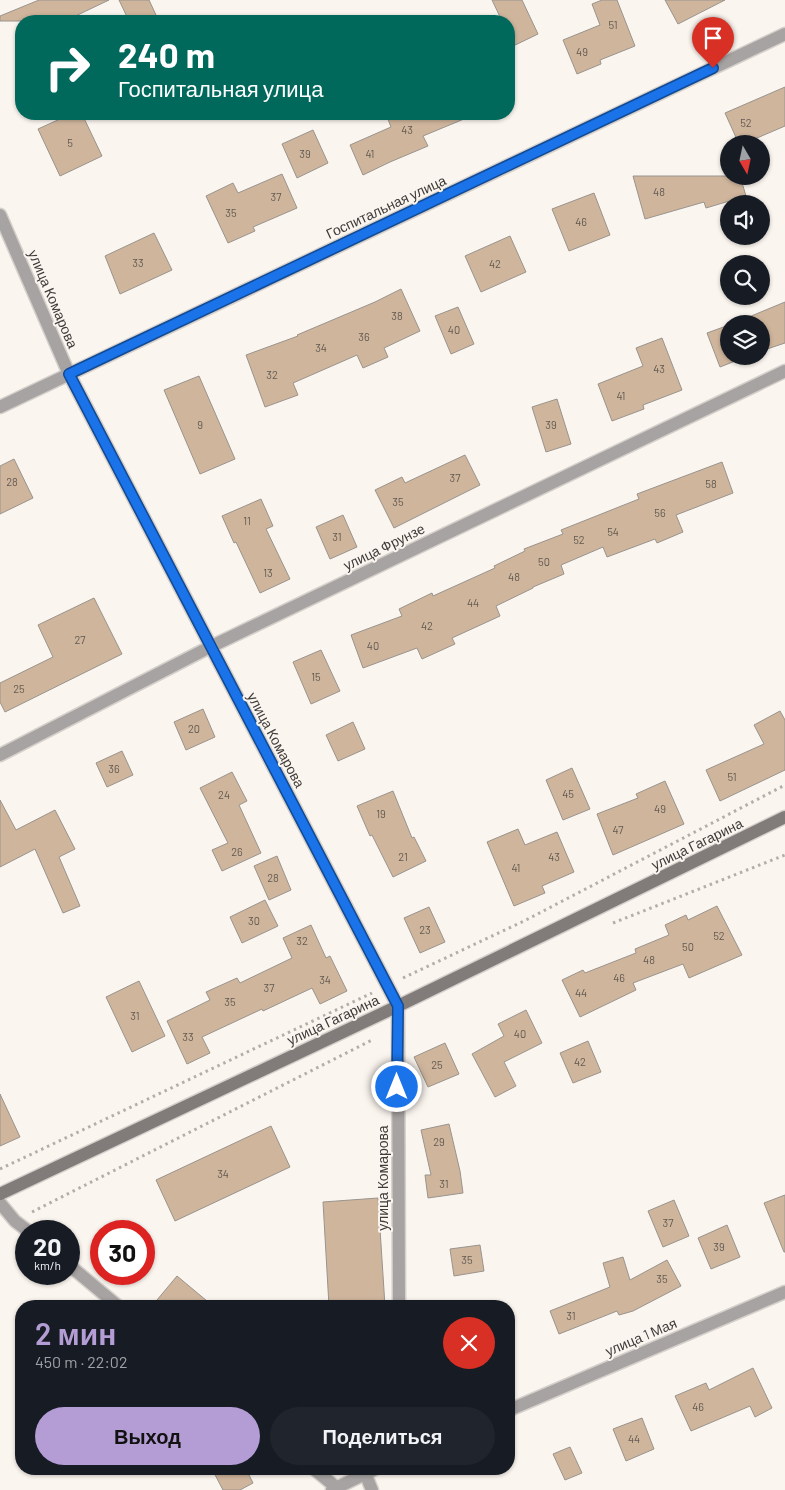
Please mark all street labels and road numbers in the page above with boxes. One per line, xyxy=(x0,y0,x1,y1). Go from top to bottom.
street label: Госпитальная улица xyxy=(323,171,449,242)
street label: улица Комарова xyxy=(25,247,82,351)
street label: улица Фрунзе xyxy=(340,519,427,574)
street label: улица Комарова xyxy=(244,689,309,790)
street label: улица Гагарина xyxy=(648,814,745,873)
street label: улица Гагарина xyxy=(284,991,382,1048)
street label: улица Комарова xyxy=(374,1125,391,1231)
street label: улица 1 Мая xyxy=(602,1314,679,1359)

